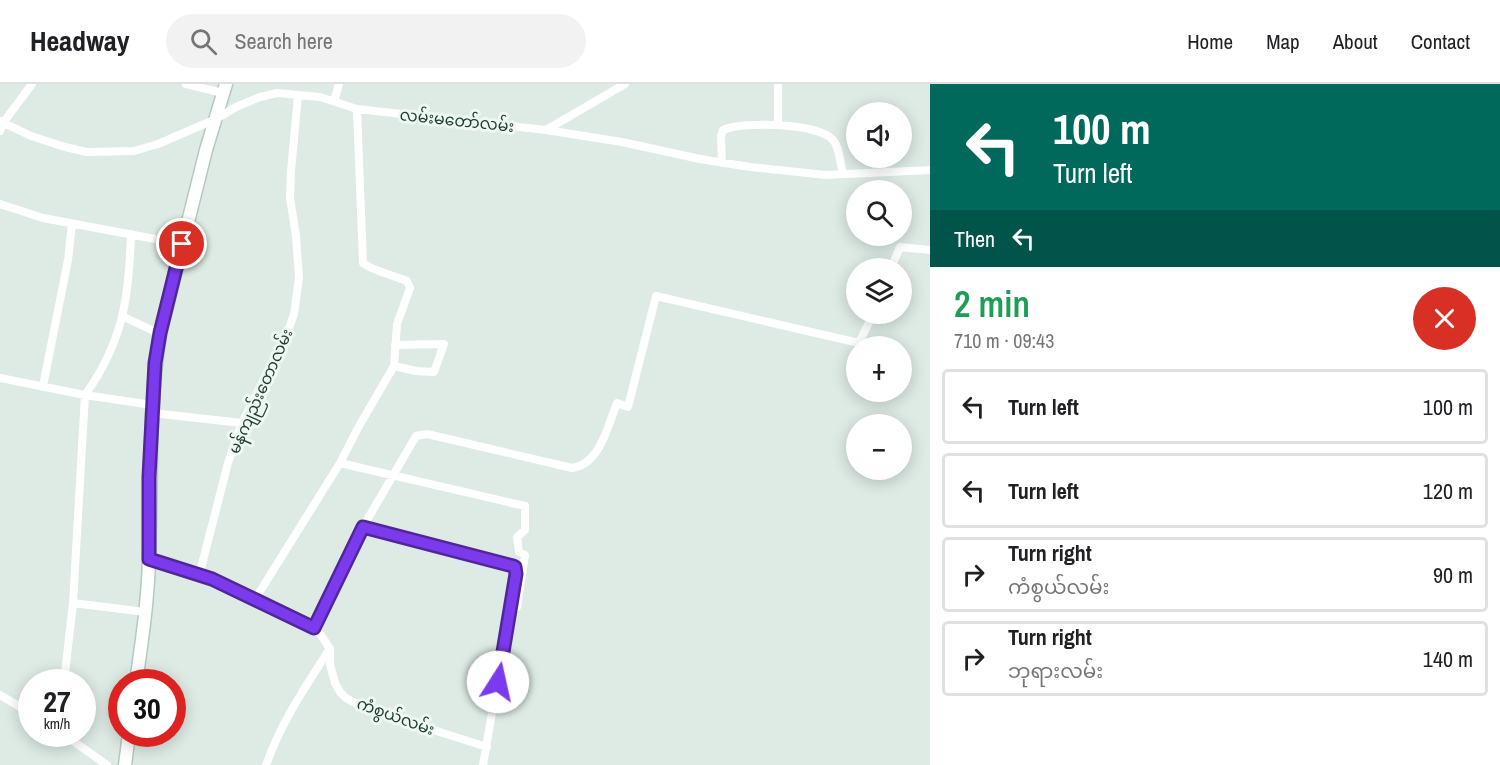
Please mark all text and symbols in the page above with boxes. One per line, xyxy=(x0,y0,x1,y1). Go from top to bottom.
search box xyxy=(166,14,586,68)
text: Headway xyxy=(30,22,130,60)
icon: search xyxy=(187,25,220,58)
text: Search here xyxy=(235,26,333,56)
text: Home xyxy=(1187,27,1233,56)
text: Map xyxy=(1266,27,1300,56)
text: About xyxy=(1333,27,1378,56)
text: Contact xyxy=(1411,27,1470,56)
text: 100 m xyxy=(1053,101,1151,157)
map controls xyxy=(846,102,912,480)
button: sound xyxy=(846,102,912,168)
street label: လမ်းမတော်လမ်း xyxy=(399,103,515,137)
icon: left xyxy=(954,108,1032,186)
text: Turn left xyxy=(1053,155,1132,191)
button: search xyxy=(846,180,912,246)
pin xyxy=(156,218,207,269)
icon: left xyxy=(1007,222,1040,255)
text: Then xyxy=(954,224,995,254)
icon: arrive xyxy=(165,227,198,260)
button: layers xyxy=(846,258,912,324)
text: 2 min xyxy=(954,280,1030,328)
button: close xyxy=(1413,287,1476,350)
street label: မန်ကျည်းတောလမ်း xyxy=(223,325,300,458)
text: 710 m · 09:43 xyxy=(954,327,1054,354)
button: + xyxy=(846,336,912,402)
icon: left xyxy=(957,390,990,423)
text: Turn left xyxy=(1008,392,1079,422)
text: 100 m xyxy=(1423,392,1473,422)
button: − xyxy=(846,414,912,480)
icon: left xyxy=(957,474,990,507)
text: Turn left xyxy=(1008,476,1079,506)
text: 120 m xyxy=(1423,476,1473,506)
text: Turn right xyxy=(1008,538,1092,568)
icon: right xyxy=(957,558,990,591)
text: 90 m xyxy=(1433,560,1473,590)
text: ကံစွယ်လမ်း xyxy=(1008,573,1109,600)
text: Turn right xyxy=(1008,622,1092,652)
icon: right xyxy=(957,642,990,675)
text: 140 m xyxy=(1423,644,1473,674)
position arrow xyxy=(466,650,530,714)
text: ဘုရားလမ်း xyxy=(1008,657,1103,684)
speed limit sign: 30 xyxy=(108,669,186,747)
text: 27 xyxy=(43,681,71,721)
street label: ကံစွယ်လမ်း xyxy=(353,692,438,743)
text: km/h xyxy=(44,713,70,734)

